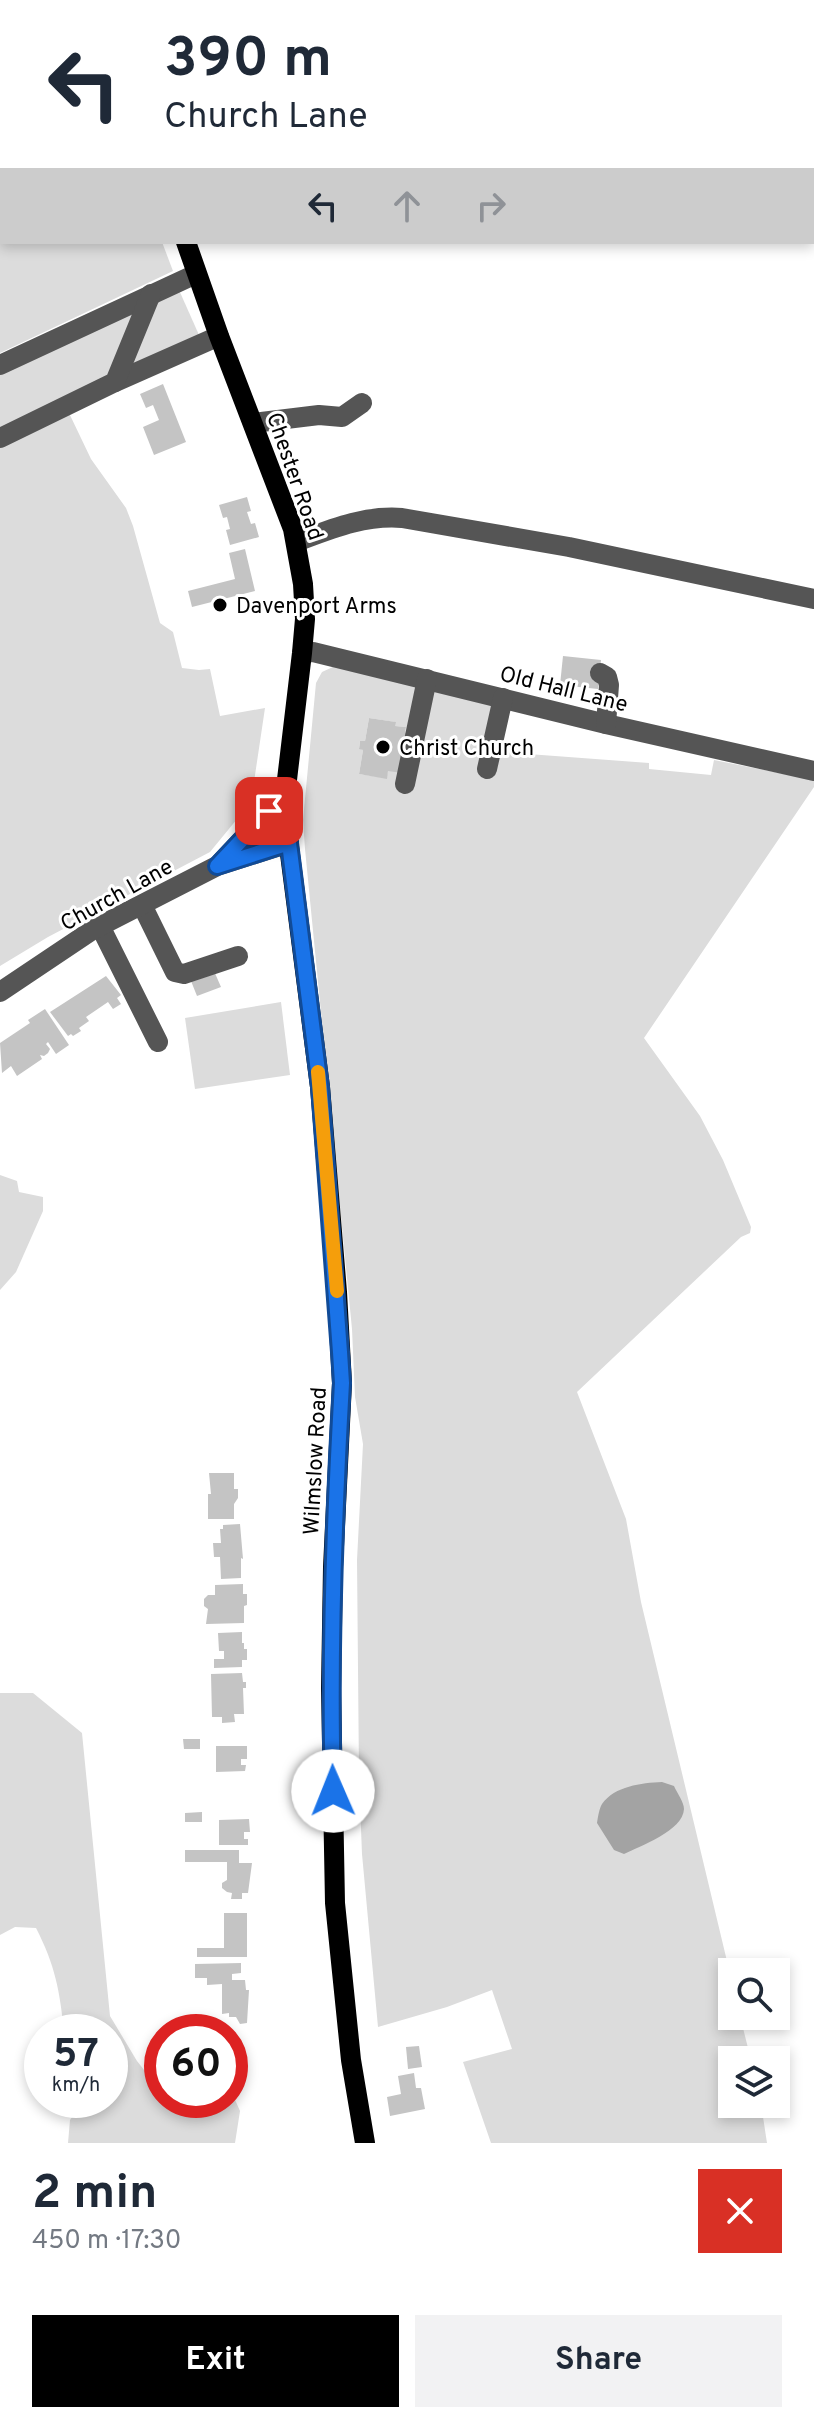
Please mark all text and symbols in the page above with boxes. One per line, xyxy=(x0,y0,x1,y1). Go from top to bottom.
text: 390 m xyxy=(164,26,332,96)
icon: left xyxy=(32,32,136,136)
text: Church Lane xyxy=(164,95,368,141)
icon: left xyxy=(301,184,345,228)
icon: ahead xyxy=(385,184,429,228)
icon: right xyxy=(469,184,513,228)
street label: Chester Road xyxy=(259,409,328,544)
place label: Davenport Arms xyxy=(236,594,397,621)
marker: Davenport Arms xyxy=(211,596,229,614)
street label: Old Hall Lane xyxy=(497,661,630,719)
place label: Christ Church xyxy=(399,736,534,763)
marker: Christ Church xyxy=(374,738,392,756)
pin xyxy=(235,777,303,845)
icon: arrive xyxy=(247,789,291,833)
street label: Church Lane xyxy=(56,854,178,938)
street label: Wilmslow Road xyxy=(299,1386,334,1536)
position arrow xyxy=(291,1749,375,1833)
map controls xyxy=(718,1958,790,2118)
button: search xyxy=(718,1958,790,2030)
speed limit sign: 60 xyxy=(144,2014,248,2118)
text: 57 xyxy=(53,2031,99,2081)
button: layers xyxy=(718,2046,790,2118)
text: km/h xyxy=(52,2073,100,2099)
text: 2 min xyxy=(32,2165,157,2225)
button: close xyxy=(698,2169,782,2253)
text: 450 m · 17:30 xyxy=(32,2225,181,2258)
button: Exit xyxy=(32,2315,399,2407)
button: Share xyxy=(415,2315,782,2407)

